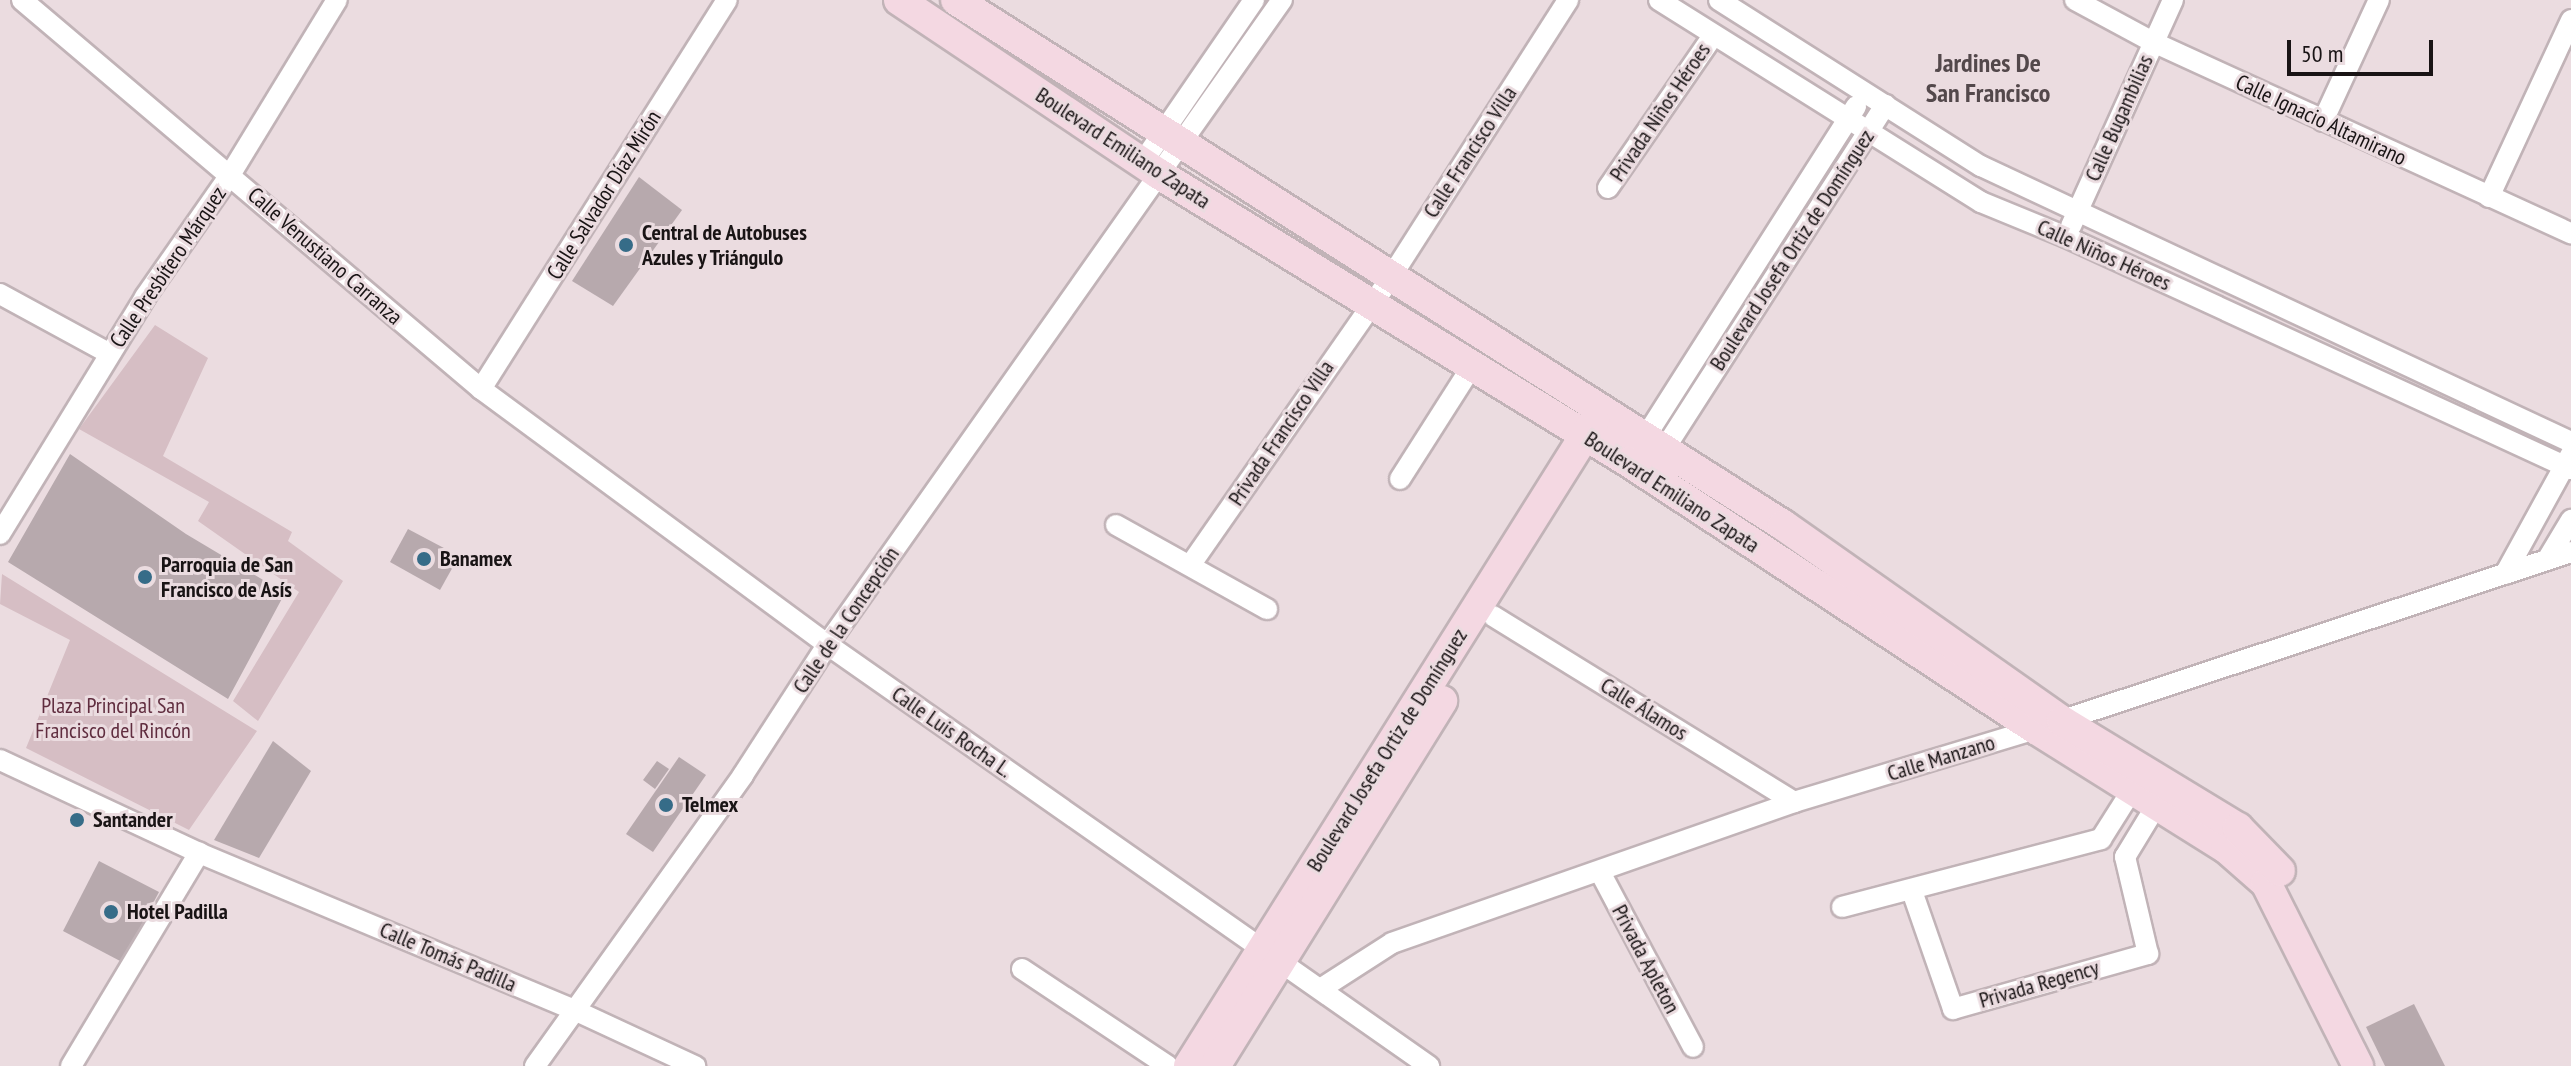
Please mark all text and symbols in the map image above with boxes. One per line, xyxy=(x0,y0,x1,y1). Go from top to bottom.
scale bar xyxy=(2291,24,2437,74)
street label: Privada Niños Héroes xyxy=(1604,38,1716,186)
text: 50 m xyxy=(2301,38,2343,69)
district label: Jardines De San Francisco xyxy=(1926,47,2050,108)
street label: Calle Bugambilias xyxy=(2079,51,2159,185)
street label: Calle Ignacio Altamirano xyxy=(2231,69,2411,171)
street label: Calle Francisco Villa xyxy=(1418,81,1522,223)
street label: Boulevard Emiliano Zapata xyxy=(1031,82,1215,214)
street label: Calle Salvador Díaz Mirón xyxy=(541,105,667,285)
street label: Boulevard Josefa Ortiz de Domínguez xyxy=(1704,124,1880,376)
street label: Calle Presbítero Márquez xyxy=(104,181,232,353)
street label: Calle Venustiano Carranza xyxy=(242,182,408,330)
street label: Calle Niños Héroes xyxy=(2033,214,2175,296)
place label: Central de Autobuses Azules y Triángulo xyxy=(642,219,808,270)
marker: Central de Autobuses Azules y Triángulo xyxy=(617,236,635,254)
street label: Privada Francisco Villa xyxy=(1223,355,1339,511)
street label: Boulevard Emiliano Zapata xyxy=(1580,426,1764,558)
street label: Calle de la Concepción xyxy=(787,542,905,698)
place label: Banamex xyxy=(440,546,512,572)
marker: Banamex xyxy=(415,550,433,568)
place label: Parroquia de San Francisco de Asís xyxy=(161,551,293,602)
marker: Parroquia de San Francisco de Asís xyxy=(136,568,154,586)
street label: Boulevard Josefa Ortiz de Domínguez xyxy=(1301,623,1473,877)
street label: Calle Álamos xyxy=(1595,672,1693,746)
street label: Calle Luis Rocha L. xyxy=(887,681,1017,783)
park label: Plaza Principal San Francisco del Rincón xyxy=(35,692,191,744)
street label: Calle Manzano xyxy=(1884,729,1998,787)
place label: Telmex xyxy=(682,792,738,818)
marker: Telmex xyxy=(657,796,675,814)
place label: Santander xyxy=(93,807,173,833)
marker: Santander xyxy=(68,811,86,829)
place label: Hotel Padilla xyxy=(127,899,228,925)
street label: Privada Apleton xyxy=(1606,900,1686,1018)
marker: Hotel Padilla xyxy=(102,903,120,921)
street label: Calle Tomás Padilla xyxy=(375,916,521,998)
street label: Privada Regency xyxy=(1976,954,2102,1014)

